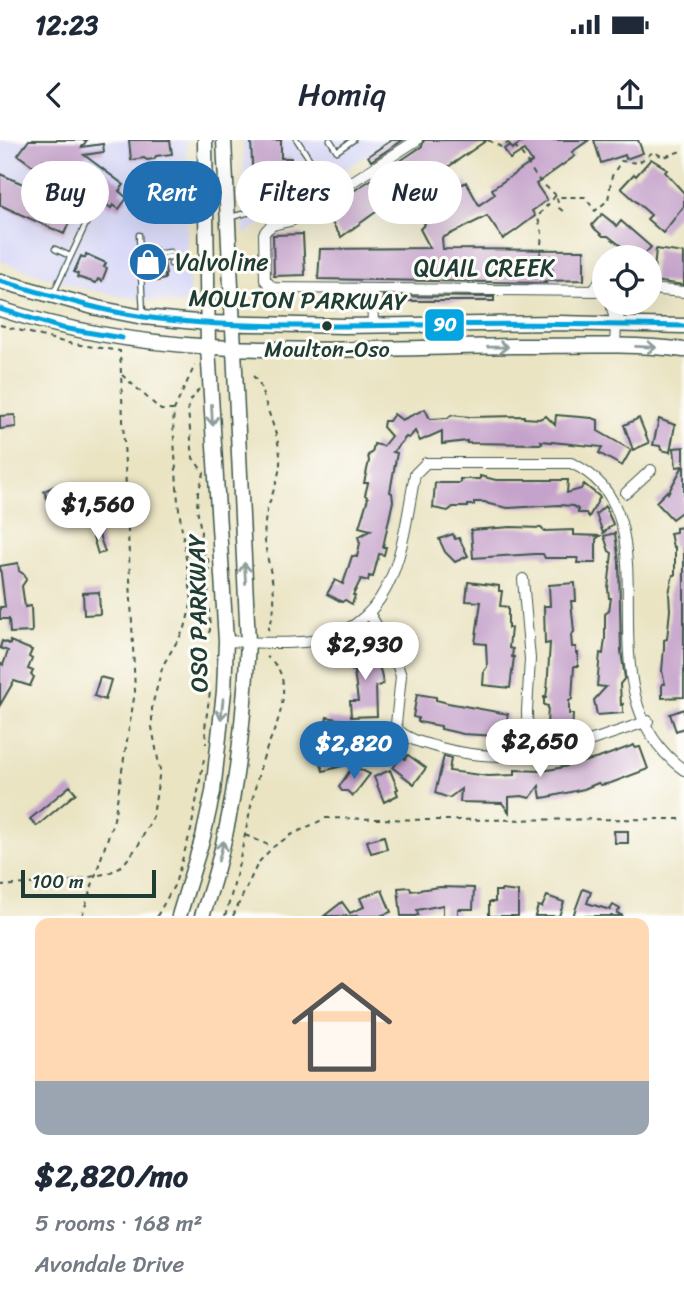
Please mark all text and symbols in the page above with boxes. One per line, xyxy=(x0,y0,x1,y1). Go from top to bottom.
text: 12:23 xyxy=(35,2,98,48)
text: Homiq xyxy=(298,66,386,123)
icon: back xyxy=(35,76,73,114)
icon: share xyxy=(611,76,649,114)
chip: Buy xyxy=(21,161,109,224)
chip: Rent xyxy=(123,161,222,224)
chip: Filters xyxy=(236,161,354,224)
chip: New xyxy=(368,161,462,224)
shop icon: Valvoline xyxy=(127,241,169,283)
place label: Valvoline xyxy=(175,241,269,283)
map controls xyxy=(592,245,662,315)
button: locate xyxy=(592,245,662,315)
street label: QUAIL CREEK xyxy=(414,247,556,289)
street label: MOULTON PARKWAY xyxy=(188,277,408,323)
line badge: 90 xyxy=(424,308,465,342)
text: 90 xyxy=(433,308,457,341)
marker: Moulton-Oso xyxy=(320,319,334,333)
place label: Moulton-Oso xyxy=(264,330,390,369)
one-way arrow xyxy=(486,340,509,353)
one-way arrow xyxy=(634,341,657,354)
one-way arrow xyxy=(206,403,219,425)
pin: $1,560 xyxy=(41,482,155,542)
text: $1,560 xyxy=(61,484,135,525)
street label: OSO PARKWAY xyxy=(176,533,220,693)
one-way arrow xyxy=(238,562,251,585)
pin: $2,930 xyxy=(308,622,422,682)
text: $2,930 xyxy=(327,624,403,665)
one-way arrow xyxy=(215,698,228,720)
pin: $2,650 xyxy=(483,720,597,779)
text: $2,650 xyxy=(502,721,578,762)
pin: $2,820 xyxy=(297,722,411,781)
text: $2,820 xyxy=(316,723,392,764)
one-way arrow xyxy=(215,840,228,862)
text: 100 m xyxy=(32,865,84,898)
scale bar xyxy=(21,867,156,899)
icon: home xyxy=(279,964,405,1090)
text: $2,820/mo xyxy=(35,1149,188,1203)
text: 5 rooms · 168 m² xyxy=(35,1203,203,1244)
text: Avondale Drive xyxy=(35,1244,184,1285)

